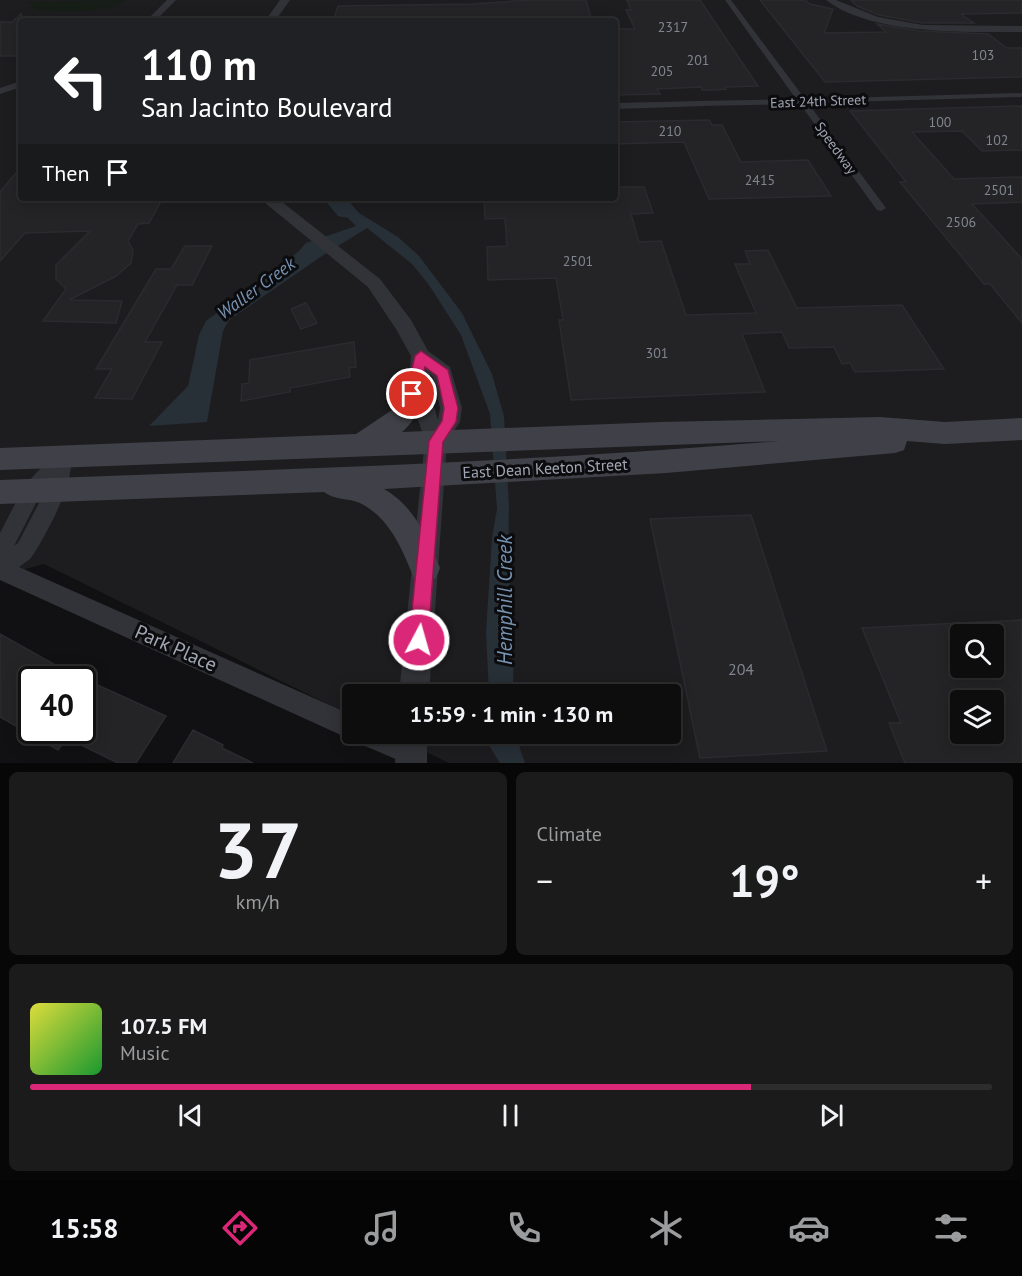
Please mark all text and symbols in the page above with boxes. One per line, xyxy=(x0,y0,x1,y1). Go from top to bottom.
house number: 2317 xyxy=(658,18,688,36)
text: 110 m xyxy=(141,37,257,92)
icon: left xyxy=(42,42,120,120)
house number: 103 xyxy=(972,46,994,64)
house number: 201 xyxy=(687,51,709,69)
house number: 205 xyxy=(651,62,673,80)
text: San Jacinto Boulevard xyxy=(141,90,393,124)
street label: East 24th Street xyxy=(770,90,867,112)
house number: 100 xyxy=(929,113,952,131)
street label: Speedway xyxy=(811,118,861,178)
house number: 210 xyxy=(659,122,682,140)
house number: 102 xyxy=(986,131,1008,149)
icon: arrive xyxy=(101,156,134,189)
text: Then xyxy=(42,159,89,187)
house number: 2415 xyxy=(745,171,775,189)
house number: 2501 xyxy=(984,181,1014,199)
house number: 2506 xyxy=(946,213,976,231)
water label: Waller Creek xyxy=(212,251,300,324)
house number: 2501 xyxy=(563,252,593,270)
house number: 301 xyxy=(646,344,668,362)
pin xyxy=(386,368,437,419)
icon: arrive xyxy=(395,377,428,410)
street label: East Dean Keeton Street xyxy=(462,454,629,482)
water label: Hemphill Creek xyxy=(491,534,518,665)
position arrow xyxy=(387,608,451,672)
street label: Park Place xyxy=(131,618,221,678)
map controls xyxy=(950,624,1004,744)
button: search xyxy=(950,624,1004,678)
house number: 204 xyxy=(728,659,754,679)
speed limit sign: 40 xyxy=(18,666,96,744)
button: layers xyxy=(950,690,1004,744)
text: 15:59 · 1 min · 130 m xyxy=(410,700,613,728)
text: 37 xyxy=(214,799,302,900)
text: Climate xyxy=(537,821,602,847)
text: 19° xyxy=(729,851,800,909)
text: − xyxy=(537,859,553,902)
text: + xyxy=(975,859,992,902)
text: km/h xyxy=(236,889,280,915)
text: 107.5 FM xyxy=(120,1012,207,1040)
text: Music xyxy=(120,1040,169,1066)
icon: previous xyxy=(174,1099,207,1132)
icon: pause xyxy=(494,1099,527,1132)
icon: next xyxy=(815,1099,848,1132)
icon: directions xyxy=(219,1207,261,1249)
icon: music xyxy=(361,1207,403,1249)
icon: phone xyxy=(503,1207,545,1249)
icon: climate xyxy=(645,1207,687,1249)
icon: car xyxy=(788,1207,830,1249)
icon: filters xyxy=(930,1207,972,1249)
text: 15:58 xyxy=(50,1211,119,1245)

